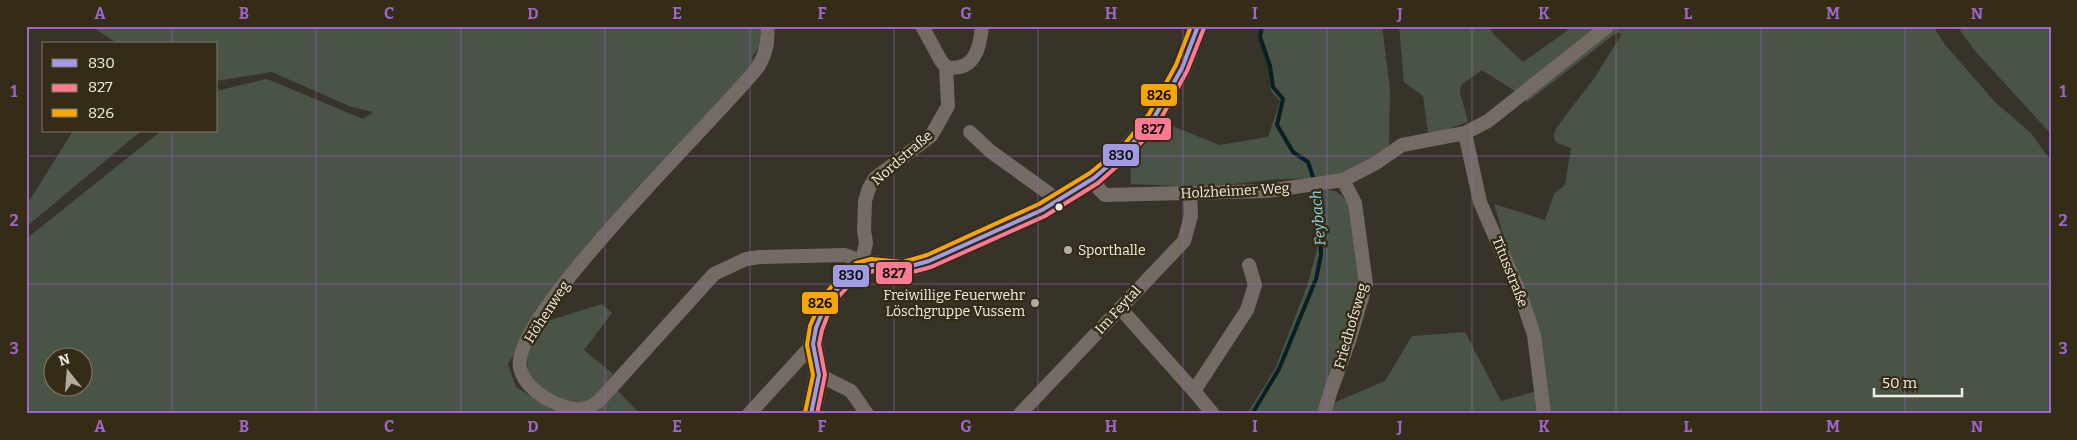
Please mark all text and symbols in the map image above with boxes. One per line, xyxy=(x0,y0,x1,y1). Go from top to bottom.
text: A xyxy=(94,4,106,23)
text: B xyxy=(239,4,249,23)
text: C xyxy=(384,4,394,23)
text: D xyxy=(527,4,539,23)
text: E xyxy=(672,4,682,23)
text: F xyxy=(818,4,827,23)
text: G xyxy=(960,4,972,23)
text: H xyxy=(1105,4,1118,23)
text: I xyxy=(1252,4,1258,23)
text: J xyxy=(1396,4,1403,23)
text: K xyxy=(1538,4,1550,23)
text: L xyxy=(1684,4,1693,23)
text: M xyxy=(1826,4,1840,23)
text: N xyxy=(1971,4,1983,23)
legend xyxy=(42,42,218,132)
text: 830 xyxy=(88,54,115,72)
text: 827 xyxy=(88,78,113,96)
text: 1 xyxy=(11,82,18,101)
text: 1 xyxy=(2060,82,2067,101)
line badge: 826 xyxy=(1140,83,1178,107)
text: 826 xyxy=(1147,87,1171,104)
text: 826 xyxy=(88,104,114,122)
line badge: 827 xyxy=(1134,117,1172,141)
text: 827 xyxy=(1141,121,1165,138)
street label: Nordstraße xyxy=(868,127,936,189)
line badge: 830 xyxy=(1102,143,1140,167)
text: 830 xyxy=(1108,147,1134,164)
street label: Holzheimer Weg xyxy=(1180,180,1290,202)
water label: Feybach xyxy=(1307,189,1329,246)
unlabelled marker xyxy=(1054,202,1064,212)
text: 2 xyxy=(9,211,19,230)
text: 2 xyxy=(2058,211,2068,230)
street label: Titusstraße xyxy=(1488,234,1532,310)
place label: Sporthalle xyxy=(1078,242,1146,259)
marker: Sporthalle xyxy=(1062,244,1074,256)
line badge: 827 xyxy=(875,261,913,285)
line badge: 830 xyxy=(832,264,870,288)
text: 827 xyxy=(882,265,906,282)
text: 830 xyxy=(838,267,864,284)
street label: Höhenweg xyxy=(521,278,573,346)
street label: Friedhofsweg xyxy=(1331,281,1371,371)
street label: Im Feytal xyxy=(1091,282,1145,338)
place label: Freiwillige Feuerwehr Löschgruppe Vussem xyxy=(883,287,1026,320)
line badge: 826 xyxy=(801,291,839,315)
text: 826 xyxy=(808,295,832,312)
marker: Freiwillige Feuerwehr Löschgruppe Vussem xyxy=(1029,297,1041,309)
text: 3 xyxy=(9,339,19,358)
text: 3 xyxy=(2058,339,2068,358)
north arrow xyxy=(42,348,92,398)
text: N xyxy=(57,350,72,370)
scale bar xyxy=(1874,365,1962,397)
text: 50 m xyxy=(1882,374,1918,392)
text: A xyxy=(94,417,106,436)
text: B xyxy=(239,417,249,436)
text: C xyxy=(384,417,394,436)
text: D xyxy=(527,417,539,436)
text: E xyxy=(672,417,682,436)
text: F xyxy=(818,417,827,436)
text: G xyxy=(960,417,972,436)
text: H xyxy=(1105,417,1118,436)
text: I xyxy=(1252,417,1258,436)
text: J xyxy=(1396,417,1403,436)
text: K xyxy=(1538,417,1550,436)
text: L xyxy=(1684,417,1693,436)
text: M xyxy=(1826,417,1840,436)
text: N xyxy=(1971,417,1983,436)

